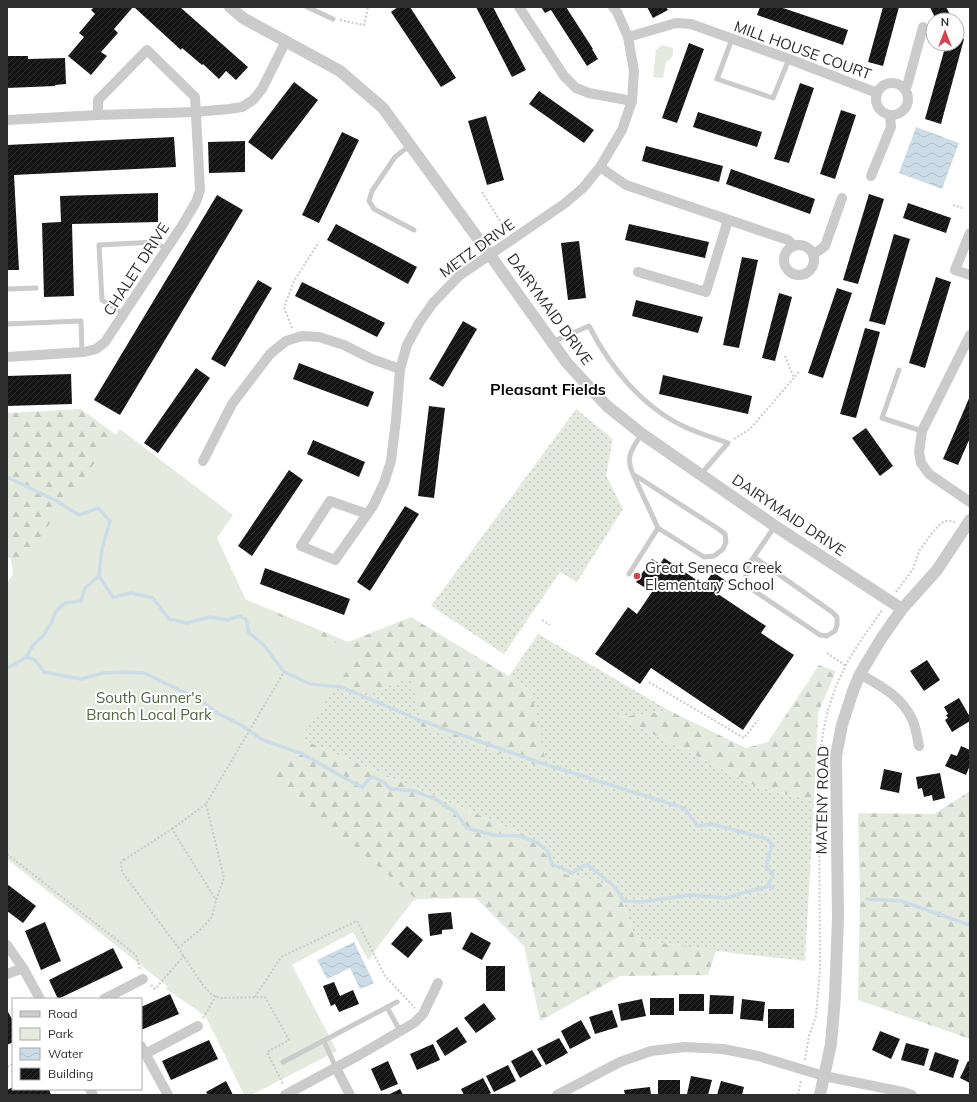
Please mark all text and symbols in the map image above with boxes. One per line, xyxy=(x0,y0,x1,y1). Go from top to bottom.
north arrow xyxy=(925,12,965,52)
text: N xyxy=(941,15,949,29)
street label: MILL HOUSE COURT xyxy=(732,16,874,84)
street label: METZ DRIVE xyxy=(436,214,518,282)
street label: CHALET DRIVE xyxy=(99,219,173,319)
street label: DAIRYMAID DRIVE xyxy=(503,250,597,369)
district label: Pleasant Fields xyxy=(490,379,606,399)
street label: DAIRYMAID DRIVE xyxy=(728,470,850,560)
place label: Great Seneca Creek Elementary School xyxy=(645,558,782,594)
marker: Great Seneca Creek Elementary School xyxy=(632,571,642,581)
park label: South Gunner's Branch Local Park xyxy=(86,688,212,724)
street label: MATENY ROAD xyxy=(812,745,832,855)
legend xyxy=(12,998,142,1090)
text: Road xyxy=(48,1006,77,1021)
text: Park xyxy=(48,1026,74,1041)
text: Water xyxy=(48,1046,84,1061)
text: Building xyxy=(48,1066,93,1081)

